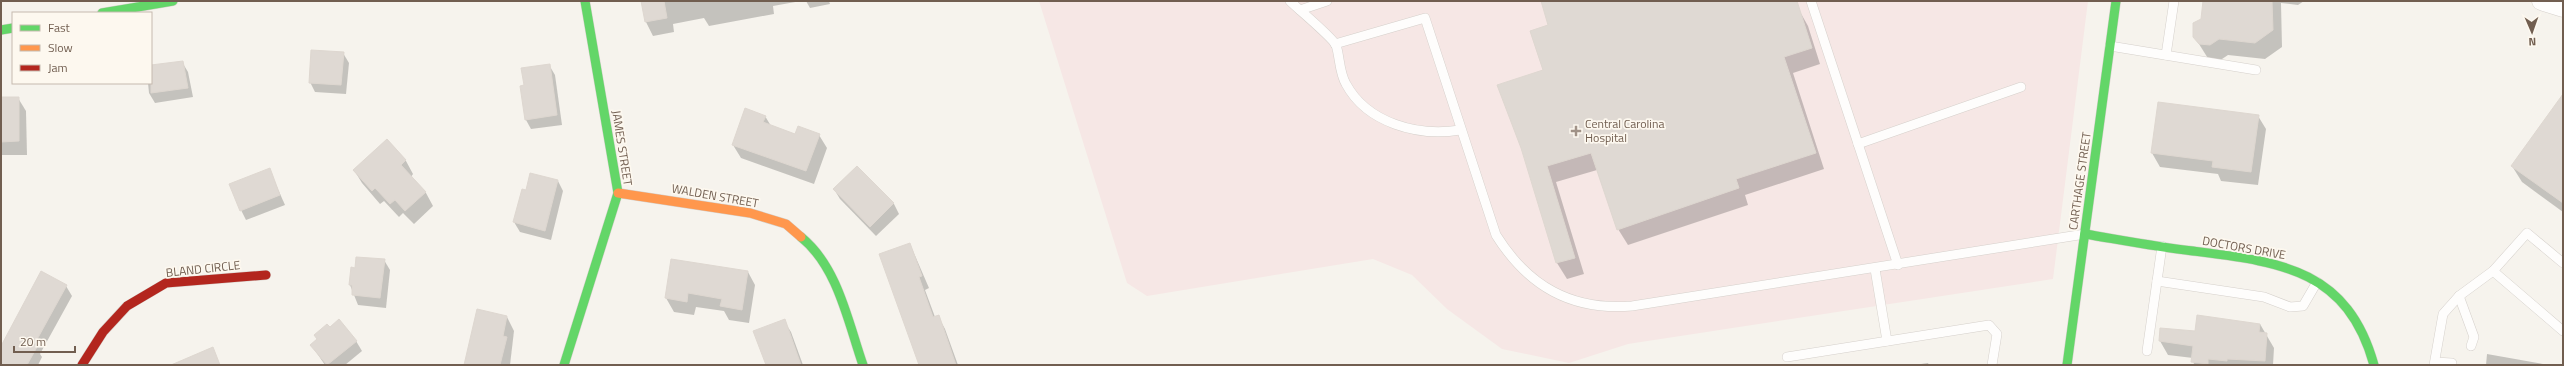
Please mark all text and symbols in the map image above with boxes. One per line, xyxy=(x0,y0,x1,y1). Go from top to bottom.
legend xyxy=(12,12,152,84)
north arrow xyxy=(2512,12,2552,52)
text: Fast xyxy=(48,18,71,37)
text: N xyxy=(2528,34,2536,50)
text: Slow xyxy=(48,38,73,57)
text: Jam xyxy=(48,58,68,77)
street label: JAMES STREET xyxy=(607,109,638,188)
place label: Central Carolina Hospital xyxy=(1585,114,1664,147)
marker: Central Carolina Hospital xyxy=(1570,125,1582,137)
street label: CARTHAGE STREET xyxy=(2063,130,2096,231)
street label: WALDEN STREET xyxy=(670,178,761,213)
street label: DOCTORS DRIVE xyxy=(2201,231,2288,264)
street label: BLAND CIRCLE xyxy=(165,255,241,282)
scale bar xyxy=(14,328,75,354)
text: 20 m xyxy=(20,332,46,351)

